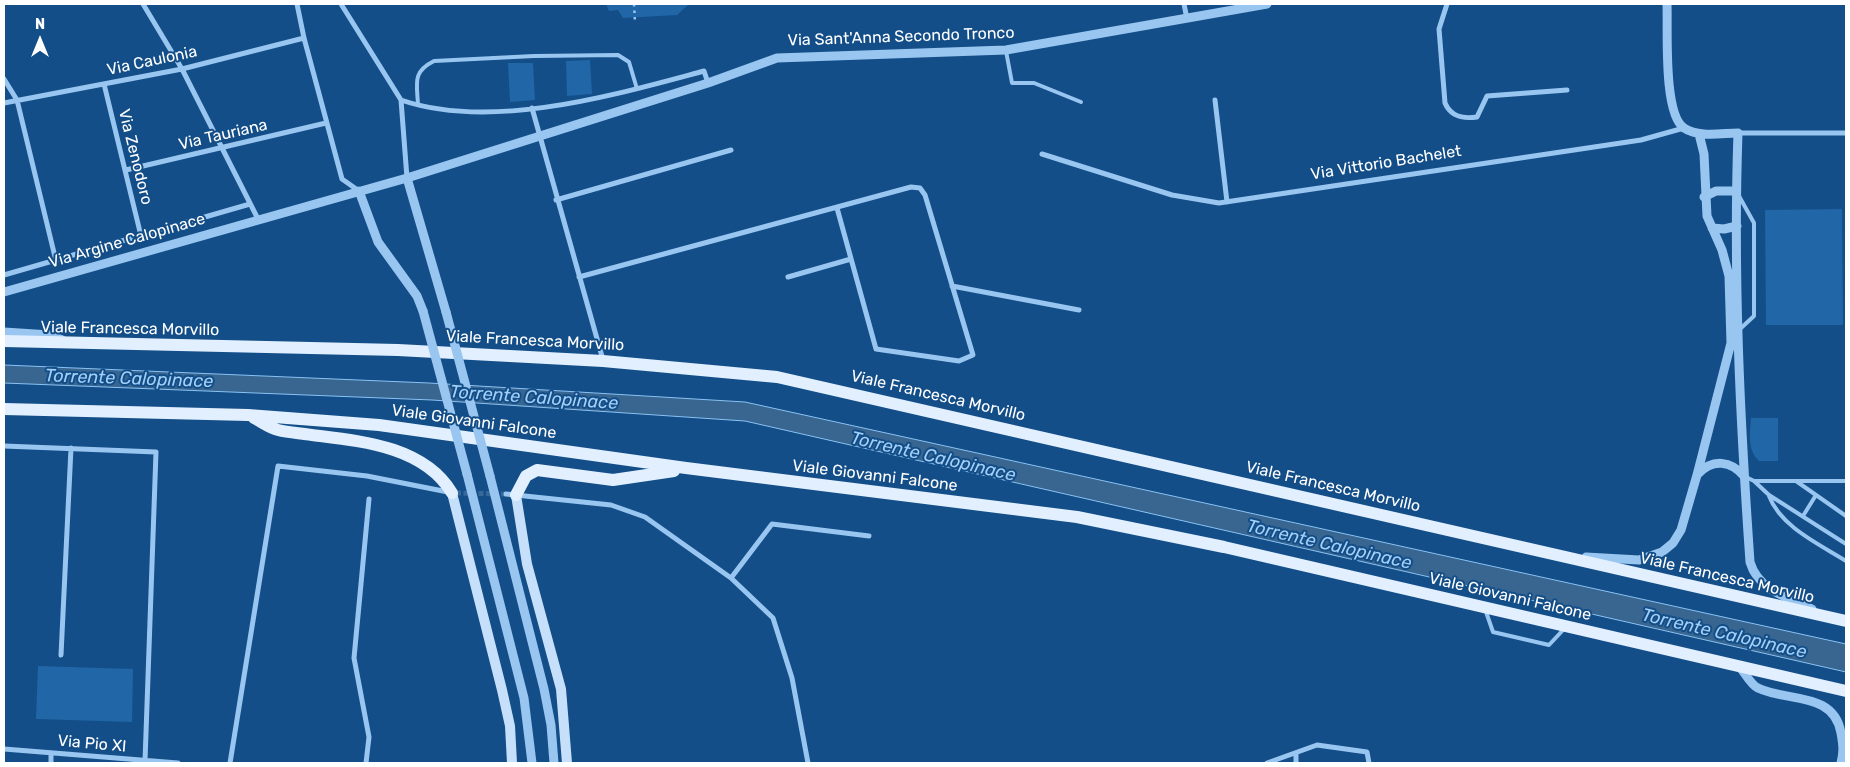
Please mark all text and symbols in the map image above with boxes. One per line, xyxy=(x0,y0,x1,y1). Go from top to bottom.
north arrow xyxy=(15,15,65,65)
text: N xyxy=(35,16,45,33)
street label: Via Sant'Anna Secondo Tronco xyxy=(787,23,1015,51)
street label: Via Caulonia xyxy=(105,42,199,80)
street label: Via Zenodoro xyxy=(114,107,156,207)
street label: Via Tauriana xyxy=(177,115,269,155)
street label: Via Vittorio Bachelet xyxy=(1309,142,1463,184)
street label: Via Argine Calopinace xyxy=(47,209,207,273)
street label: Viale Francesca Morvillo xyxy=(40,318,220,340)
street label: Viale Francesca Morvillo xyxy=(445,327,625,355)
water label: Torrente Calopinace xyxy=(44,365,214,393)
street label: Viale Francesca Morvillo xyxy=(849,367,1027,425)
water label: Torrente Calopinace xyxy=(449,381,619,415)
street label: Viale Giovanni Falcone xyxy=(390,401,558,443)
water label: Torrente Calopinace xyxy=(848,428,1018,486)
street label: Viale Giovanni Falcone xyxy=(791,456,959,496)
street label: Viale Francesca Morvillo xyxy=(1244,458,1422,516)
water label: Torrente Calopinace xyxy=(1244,516,1414,574)
street label: Viale Francesca Morvillo xyxy=(1638,549,1816,607)
street label: Viale Giovanni Falcone xyxy=(1427,569,1593,625)
water label: Torrente Calopinace xyxy=(1639,605,1809,663)
street label: Via Pio XI xyxy=(57,731,127,757)

